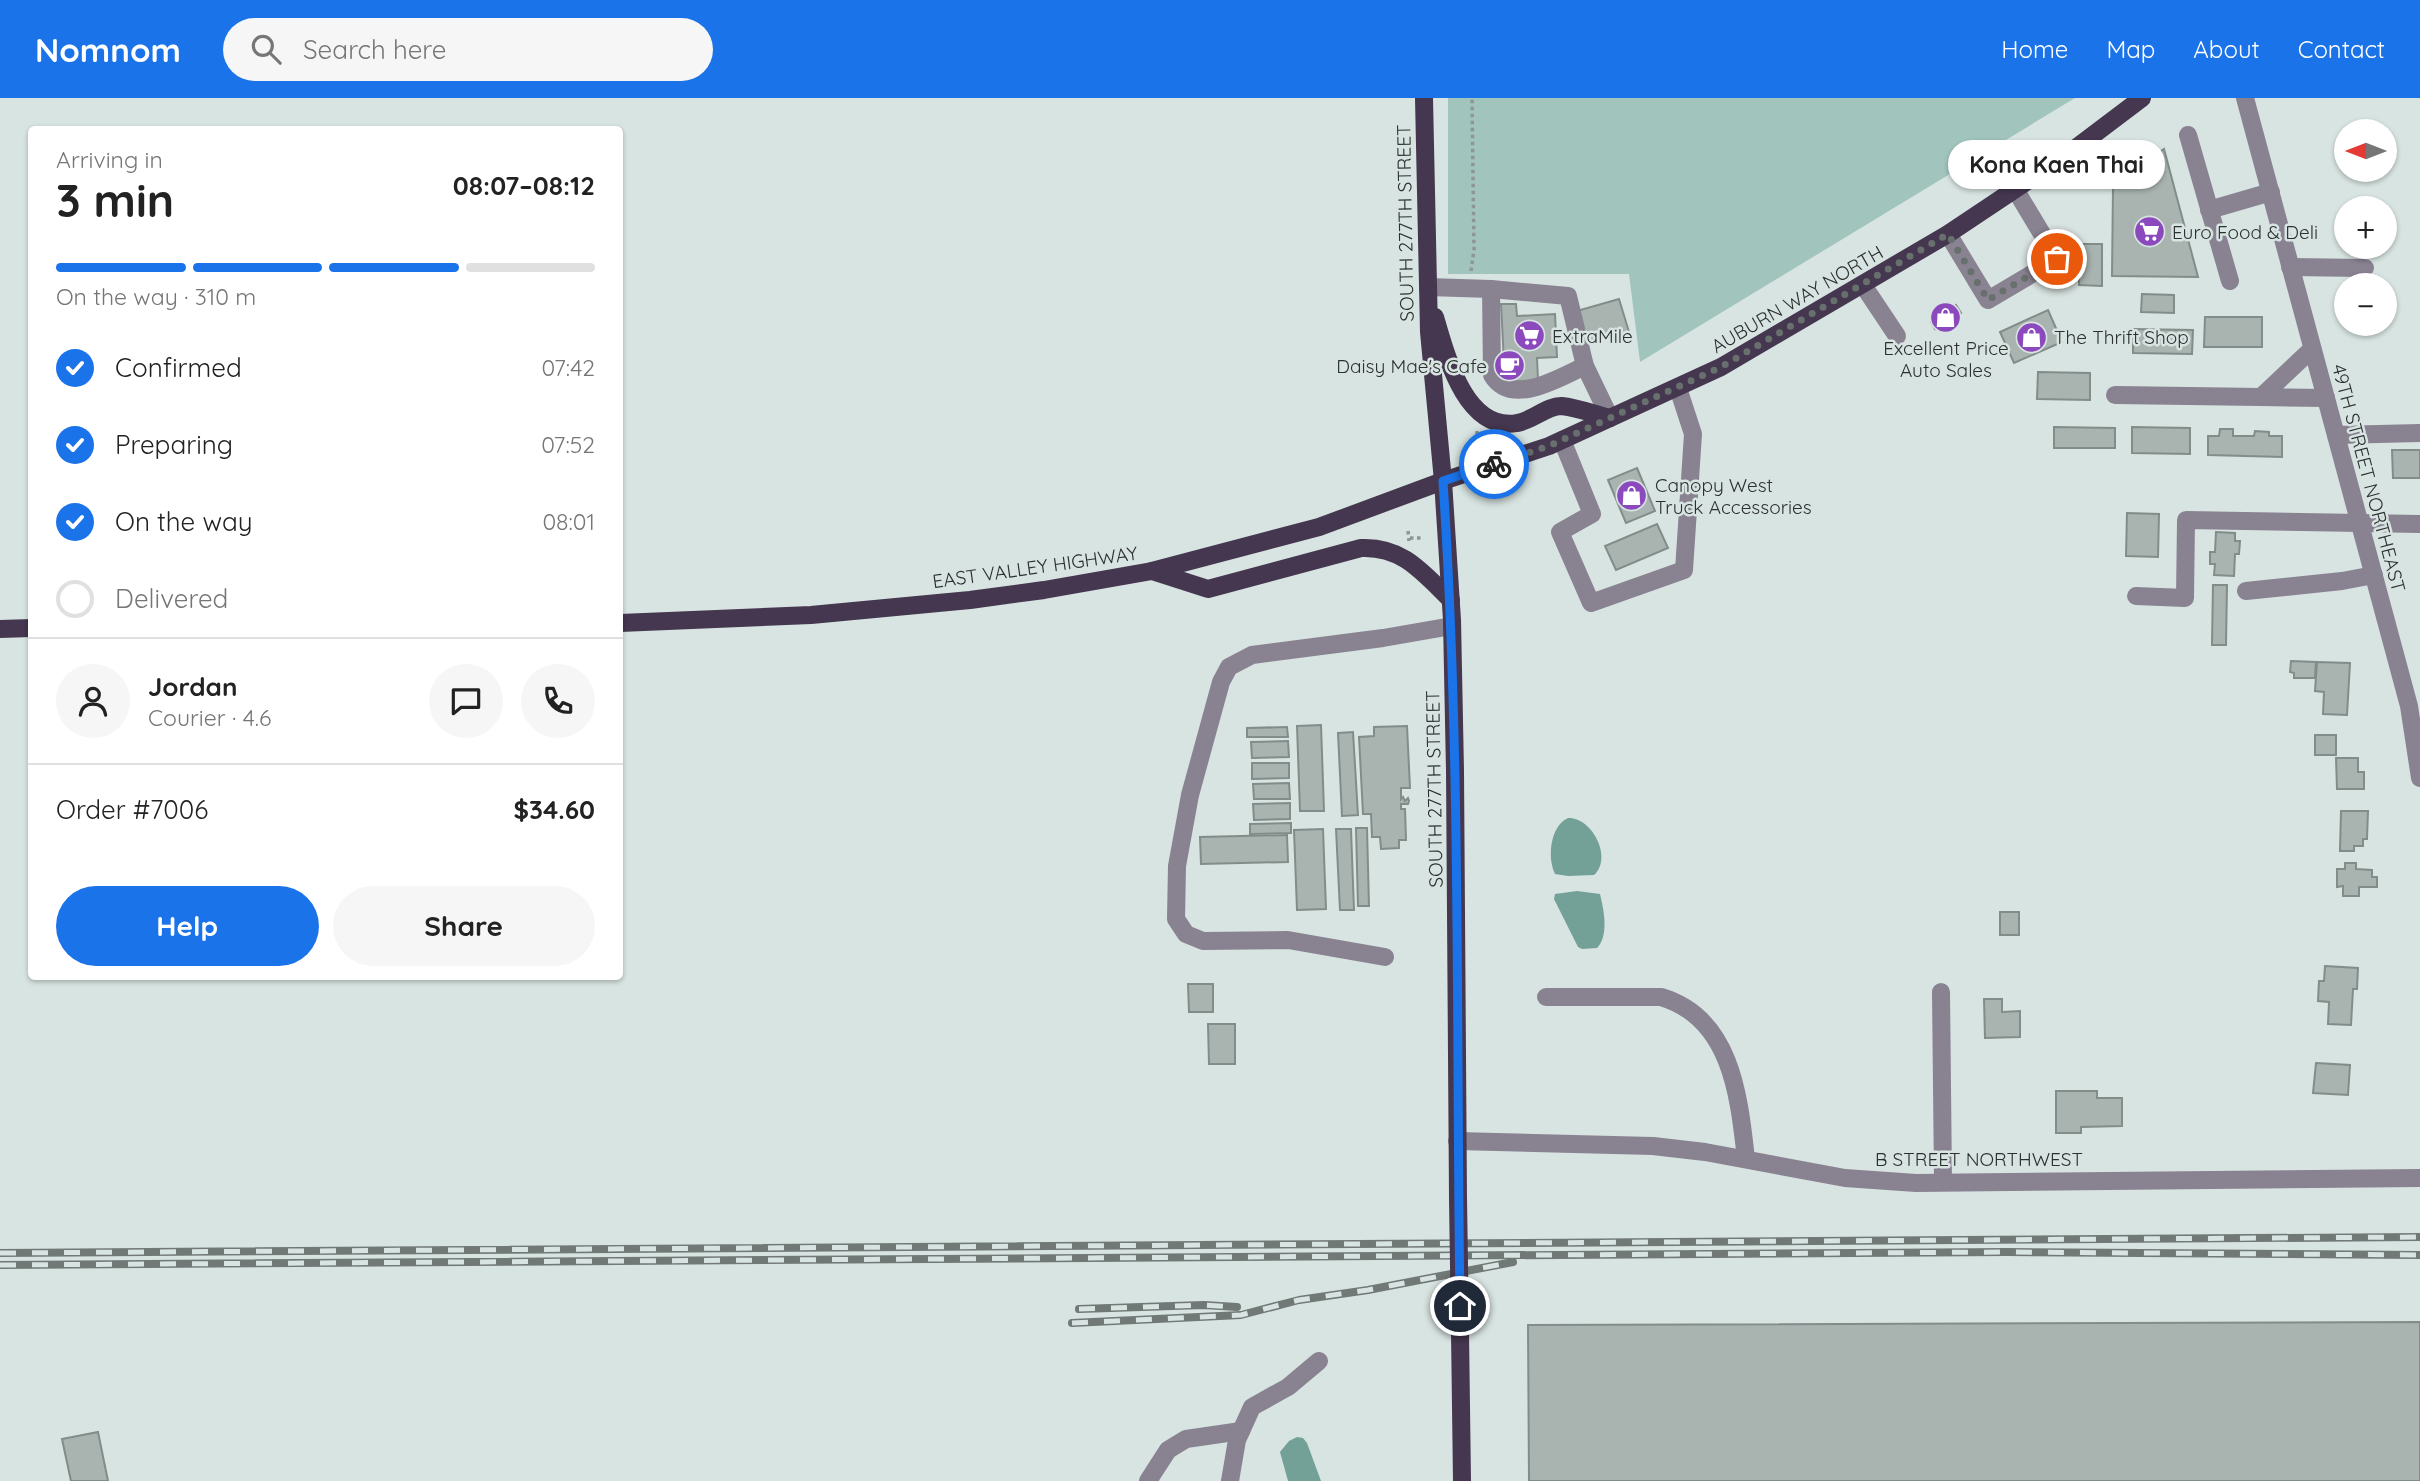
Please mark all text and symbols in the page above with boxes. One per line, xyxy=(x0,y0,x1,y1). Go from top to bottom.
search box xyxy=(223,18,713,81)
text: Nomnom xyxy=(35,29,181,70)
icon: search xyxy=(247,30,285,68)
text: Search here xyxy=(303,33,447,66)
text: Home xyxy=(2001,34,2068,64)
text: Map xyxy=(2106,34,2155,64)
text: About xyxy=(2193,34,2260,64)
text: Contact xyxy=(2298,34,2385,64)
north arrow xyxy=(2334,119,2398,182)
map controls xyxy=(2334,119,2397,336)
street label: SOUTH 277TH STREET xyxy=(1391,124,1419,322)
callout: Kona Kaen Thai xyxy=(1948,140,2166,189)
text: Arriving in xyxy=(56,145,163,174)
text: Kona Kaen Thai xyxy=(1969,150,2144,179)
text: 08:07–08:12 xyxy=(453,169,595,202)
text: 3 min xyxy=(56,171,174,229)
button: + xyxy=(2334,196,2397,259)
supermarket icon: Euro Food & Deli xyxy=(2132,215,2166,249)
place label: Euro Food & Deli xyxy=(2172,220,2318,244)
pin xyxy=(2027,229,2087,289)
street label: AUBURN WAY NORTH xyxy=(1707,240,1887,358)
icon: bag xyxy=(2038,240,2076,278)
button: − xyxy=(2334,273,2397,336)
text: On the way · 310 m xyxy=(56,282,256,311)
shop icon: Excellent Price Auto Sales xyxy=(1929,300,1963,334)
supermarket icon: ExtraMile xyxy=(1512,319,1546,353)
shop icon: The Thrift Shop xyxy=(2014,320,2048,354)
place label: ExtraMile xyxy=(1552,324,1633,348)
place label: The Thrift Shop xyxy=(2054,325,2189,349)
place label: Excellent Price Auto Sales xyxy=(1883,336,2009,382)
icon: check xyxy=(56,349,94,387)
cafe icon: Daisy Mae's Cafe xyxy=(1493,349,1527,383)
text: Confirmed xyxy=(115,351,242,384)
text: 07:42 xyxy=(542,353,595,382)
place label: Daisy Mae's Cafe xyxy=(1336,354,1487,378)
street label: 49TH STREET NORTHEAST xyxy=(2327,361,2411,595)
icon: check xyxy=(56,426,94,464)
text: Preparing xyxy=(115,428,233,461)
courier xyxy=(1459,429,1529,499)
text: 07:52 xyxy=(541,430,595,459)
icon: bike xyxy=(1475,445,1513,483)
place label: Canopy West Truck Accessories xyxy=(1655,473,1812,519)
shop icon: Canopy West Truck Accessories xyxy=(1615,479,1649,513)
icon: check xyxy=(56,503,94,541)
text: On the way xyxy=(115,505,253,538)
text: 08:01 xyxy=(542,507,595,536)
street label: EAST VALLEY HIGHWAY xyxy=(931,541,1139,593)
text: Delivered xyxy=(115,582,228,615)
button: person xyxy=(56,664,130,738)
button: chat xyxy=(429,664,503,738)
button: phone xyxy=(521,664,595,738)
text: Jordan xyxy=(148,670,237,703)
street label: SOUTH 277TH STREET xyxy=(1420,690,1448,888)
text: Courier · 4.6 xyxy=(148,703,271,732)
text: Order #7006 xyxy=(56,793,208,826)
text: $34.60 xyxy=(513,793,595,826)
button: Help xyxy=(56,886,319,966)
button: Share xyxy=(333,886,595,966)
street label: B STREET NORTHWEST xyxy=(1875,1147,2083,1171)
pin xyxy=(1430,1276,1490,1336)
icon: home xyxy=(1441,1287,1479,1325)

